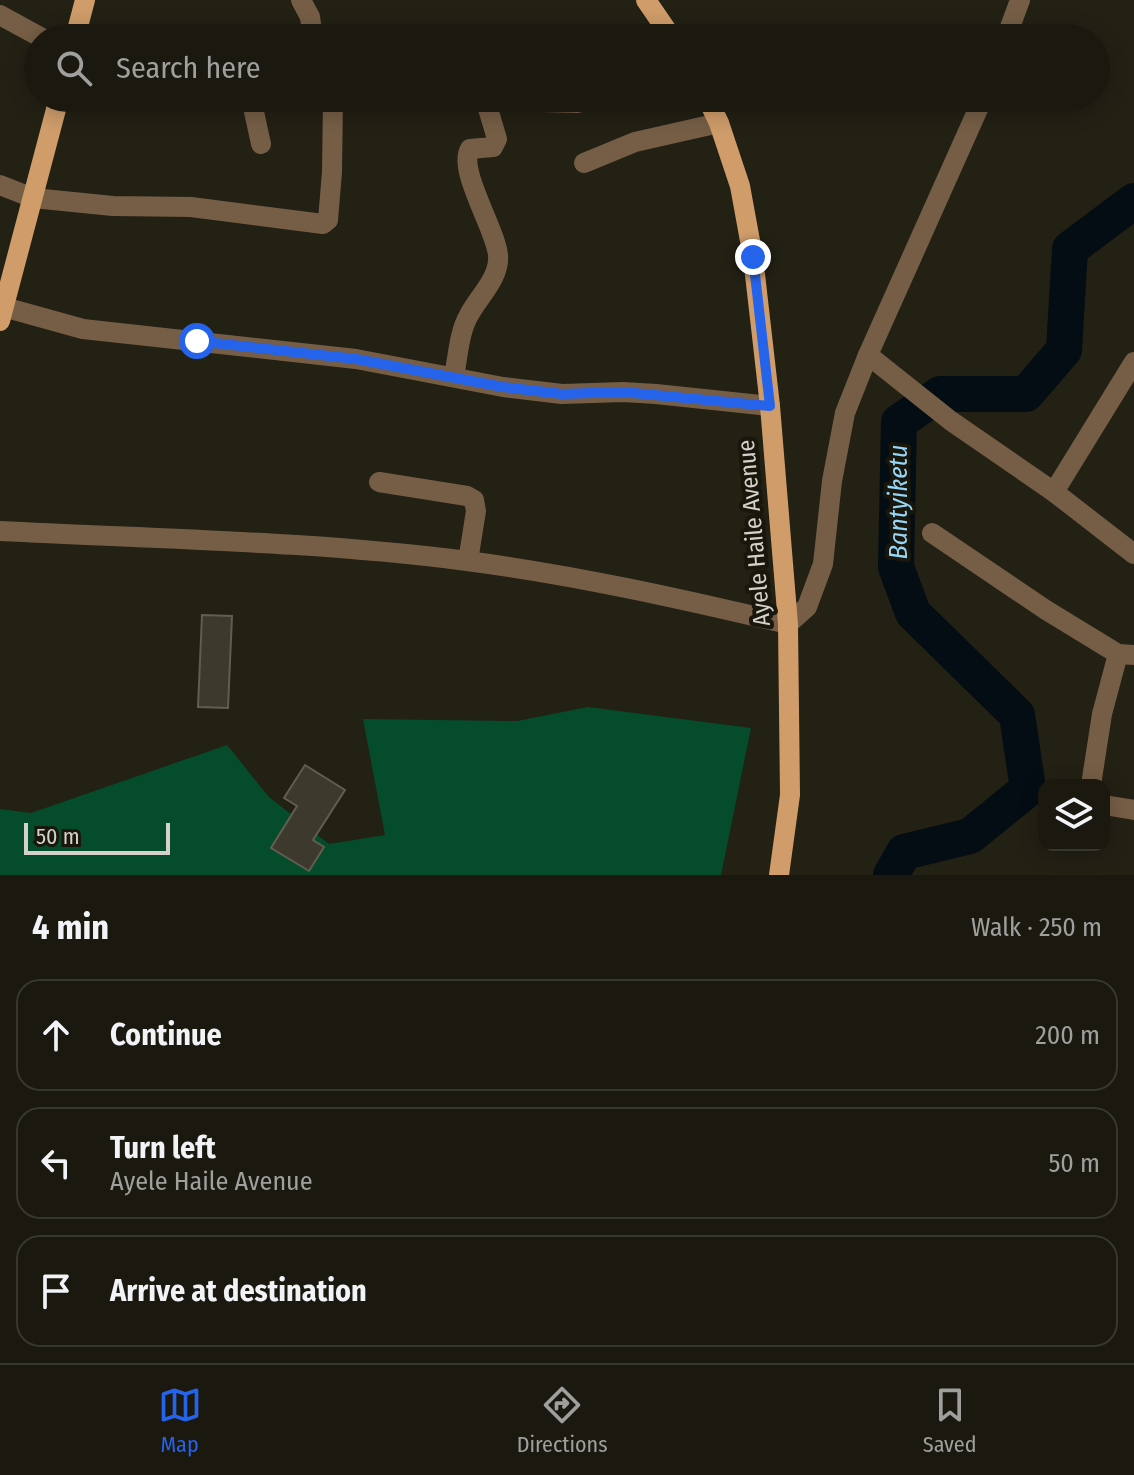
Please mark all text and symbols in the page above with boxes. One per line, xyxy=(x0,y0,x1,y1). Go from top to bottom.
search box xyxy=(24,24,1110,112)
icon: search xyxy=(52,46,96,90)
text: Search here xyxy=(116,50,261,86)
route end xyxy=(735,239,771,275)
route start xyxy=(179,323,215,359)
street label: Ayele Haile Avenue xyxy=(732,439,776,627)
water label: Bantyiketu xyxy=(883,445,914,559)
map controls xyxy=(1038,779,1110,851)
button: layers xyxy=(1038,779,1110,851)
scale bar xyxy=(24,819,170,855)
text: 50 m xyxy=(36,823,80,850)
text: 4 min xyxy=(32,907,109,948)
text: Walk · 250 m xyxy=(971,912,1102,943)
icon: ahead xyxy=(34,1013,78,1057)
text: Continue xyxy=(110,1017,222,1053)
text: 200 m xyxy=(1035,1020,1100,1051)
text: Turn left xyxy=(110,1130,216,1166)
icon: left xyxy=(34,1141,78,1185)
text: 50 m xyxy=(1048,1148,1100,1179)
text: Ayele Haile Avenue xyxy=(110,1166,313,1197)
icon: arrive xyxy=(34,1269,78,1313)
text: Arrive at destination xyxy=(110,1273,367,1309)
tab: Map xyxy=(158,1383,202,1458)
tab: Directions xyxy=(517,1383,608,1458)
tab: Saved xyxy=(923,1383,976,1458)

